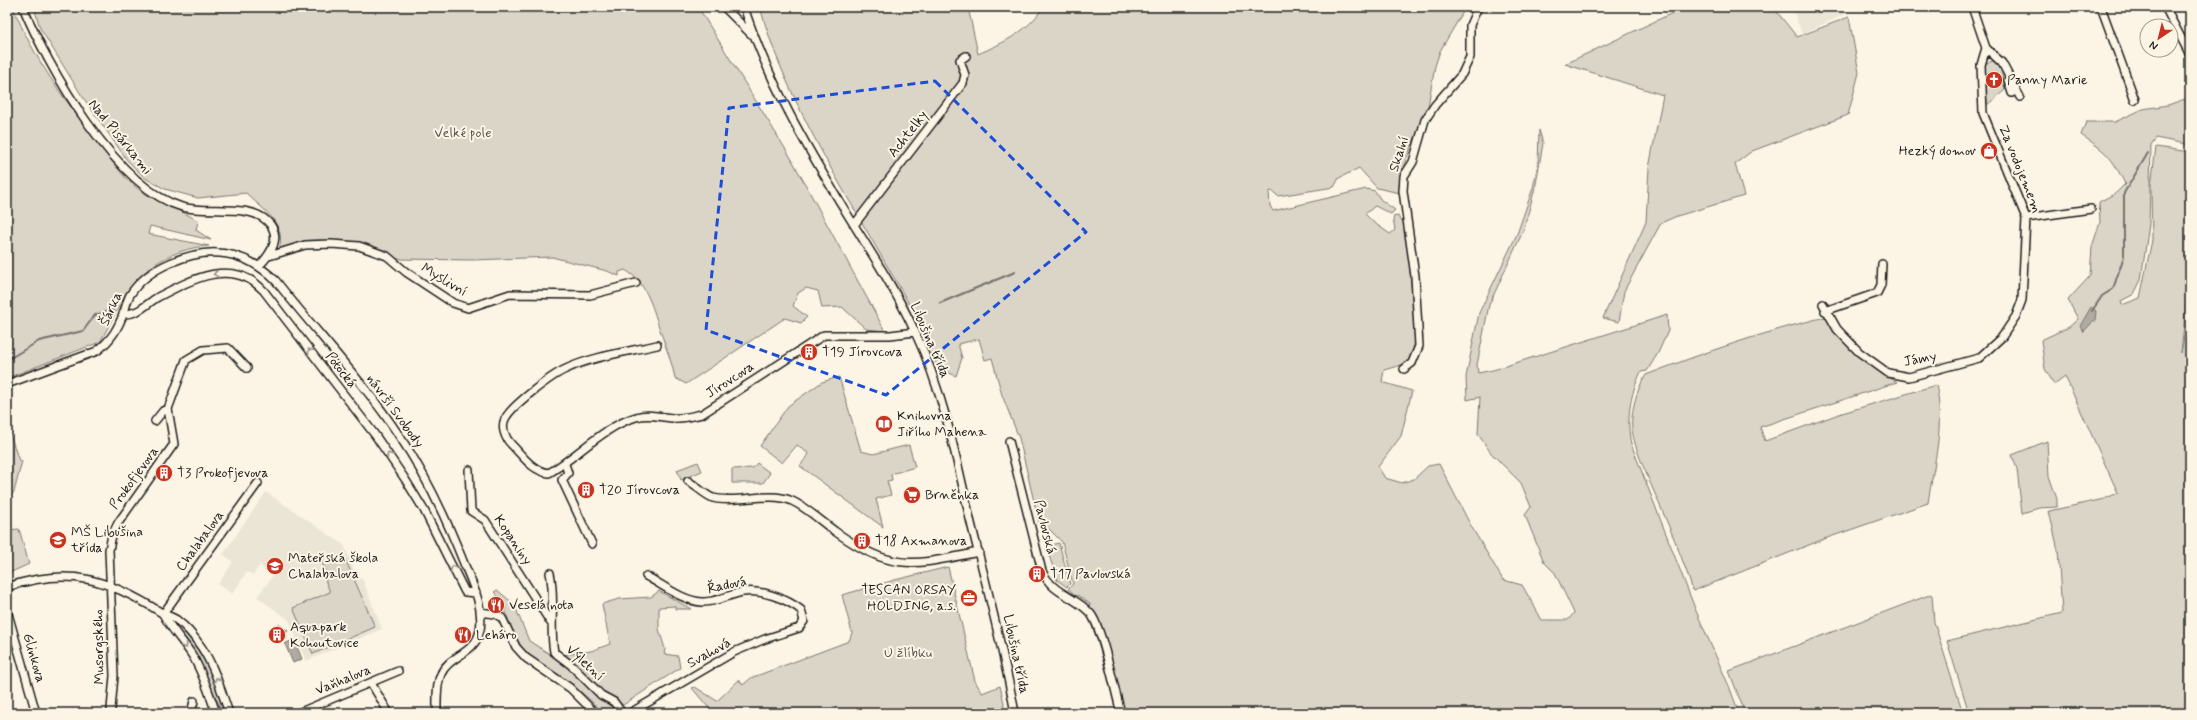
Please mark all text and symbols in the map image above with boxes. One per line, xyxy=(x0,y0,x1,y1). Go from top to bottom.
north arrow xyxy=(2139,18,2179,58)
text: N xyxy=(2147,38,2161,53)
church icon: Panny Marie xyxy=(1984,70,2004,90)
place label: Panny Marie xyxy=(2007,71,2088,89)
street label: Nad Pisárkami xyxy=(84,96,156,178)
street label: Achtelky xyxy=(884,107,932,161)
street label: Za vodojemem xyxy=(1994,122,2046,216)
park label: Velké pole xyxy=(434,124,492,142)
street label: Skalní xyxy=(1385,134,1413,174)
shop icon: Hezký domov xyxy=(1979,141,1999,161)
place label: Hezký domov xyxy=(1899,142,1976,160)
street label: Myslivní xyxy=(418,259,470,301)
one-way arrow xyxy=(213,269,219,277)
street label: Šárka xyxy=(96,289,126,329)
street label: Libušina třída xyxy=(906,299,954,381)
building icon: T19 Jírovcova xyxy=(799,342,819,362)
place label: T19 Jírovcova xyxy=(822,343,903,361)
street label: Jámy xyxy=(1902,347,1938,371)
street label: Potocká xyxy=(321,348,361,392)
one-way arrow xyxy=(308,349,315,356)
street label: Jírovcova xyxy=(702,358,758,402)
street label: návrší Svobody xyxy=(362,371,428,451)
place label: Knihovna Jiřího Mahena xyxy=(897,407,987,441)
library icon: Knihovna Jiřího Mahena xyxy=(874,414,894,434)
street label: Prokofjevova xyxy=(105,443,163,513)
one-way arrow xyxy=(386,452,394,459)
building icon: T3 Prokofjevova xyxy=(154,463,174,483)
place label: T3 Prokofjevova xyxy=(177,464,268,482)
building icon: T20 Jírovcova xyxy=(576,480,596,500)
place label: T20 Jírovcova xyxy=(599,481,680,499)
supermarket icon: Brněnka xyxy=(902,485,922,505)
place label: Brněnka xyxy=(925,486,979,504)
street label: Pavlovská xyxy=(1030,498,1060,556)
street label: Chalabalova xyxy=(172,507,228,575)
street label: Kopaniny xyxy=(490,512,536,568)
place label: MŠ Libušina třída xyxy=(70,523,143,557)
school or university icon: MŠ Libušina třída xyxy=(48,530,68,550)
building icon: T18 Axmanova xyxy=(852,531,872,551)
place label: T18 Axmanova xyxy=(875,532,967,550)
place label: Mateřská škola Chalabalova xyxy=(288,549,379,583)
school or university icon: Mateřská škola Chalabalova xyxy=(265,556,285,576)
one-way arrow xyxy=(450,564,458,572)
building icon: T17 Pavlovská xyxy=(1027,564,1047,584)
place label: T17 Pavlovská xyxy=(1050,565,1131,583)
street label: Řadová xyxy=(706,572,748,598)
place label: TESCAN ORSAY HOLDING, a.s. xyxy=(861,581,956,615)
office icon: TESCAN ORSAY HOLDING, a.s. xyxy=(959,588,979,608)
restaurant icon: Veselá nota xyxy=(486,595,506,615)
place label: Veselá nota xyxy=(509,596,574,614)
street label: Musorgského xyxy=(89,609,109,685)
street label: Libušina třída xyxy=(999,613,1033,695)
place label: Aquapark Kohoutovice xyxy=(290,618,359,652)
building icon: Aquapark Kohoutovice xyxy=(267,625,287,645)
restaurant icon: Leháro xyxy=(453,625,473,645)
place label: Leháro xyxy=(476,626,517,644)
street label: Glinkova xyxy=(18,631,50,685)
street label: Svahová xyxy=(684,634,734,672)
street label: Výletní xyxy=(562,641,608,685)
one-way arrow xyxy=(180,642,188,649)
park label: U žlíbku xyxy=(884,644,932,662)
street label: Vaňhalova xyxy=(313,661,373,699)
one-way arrow xyxy=(214,677,222,684)

